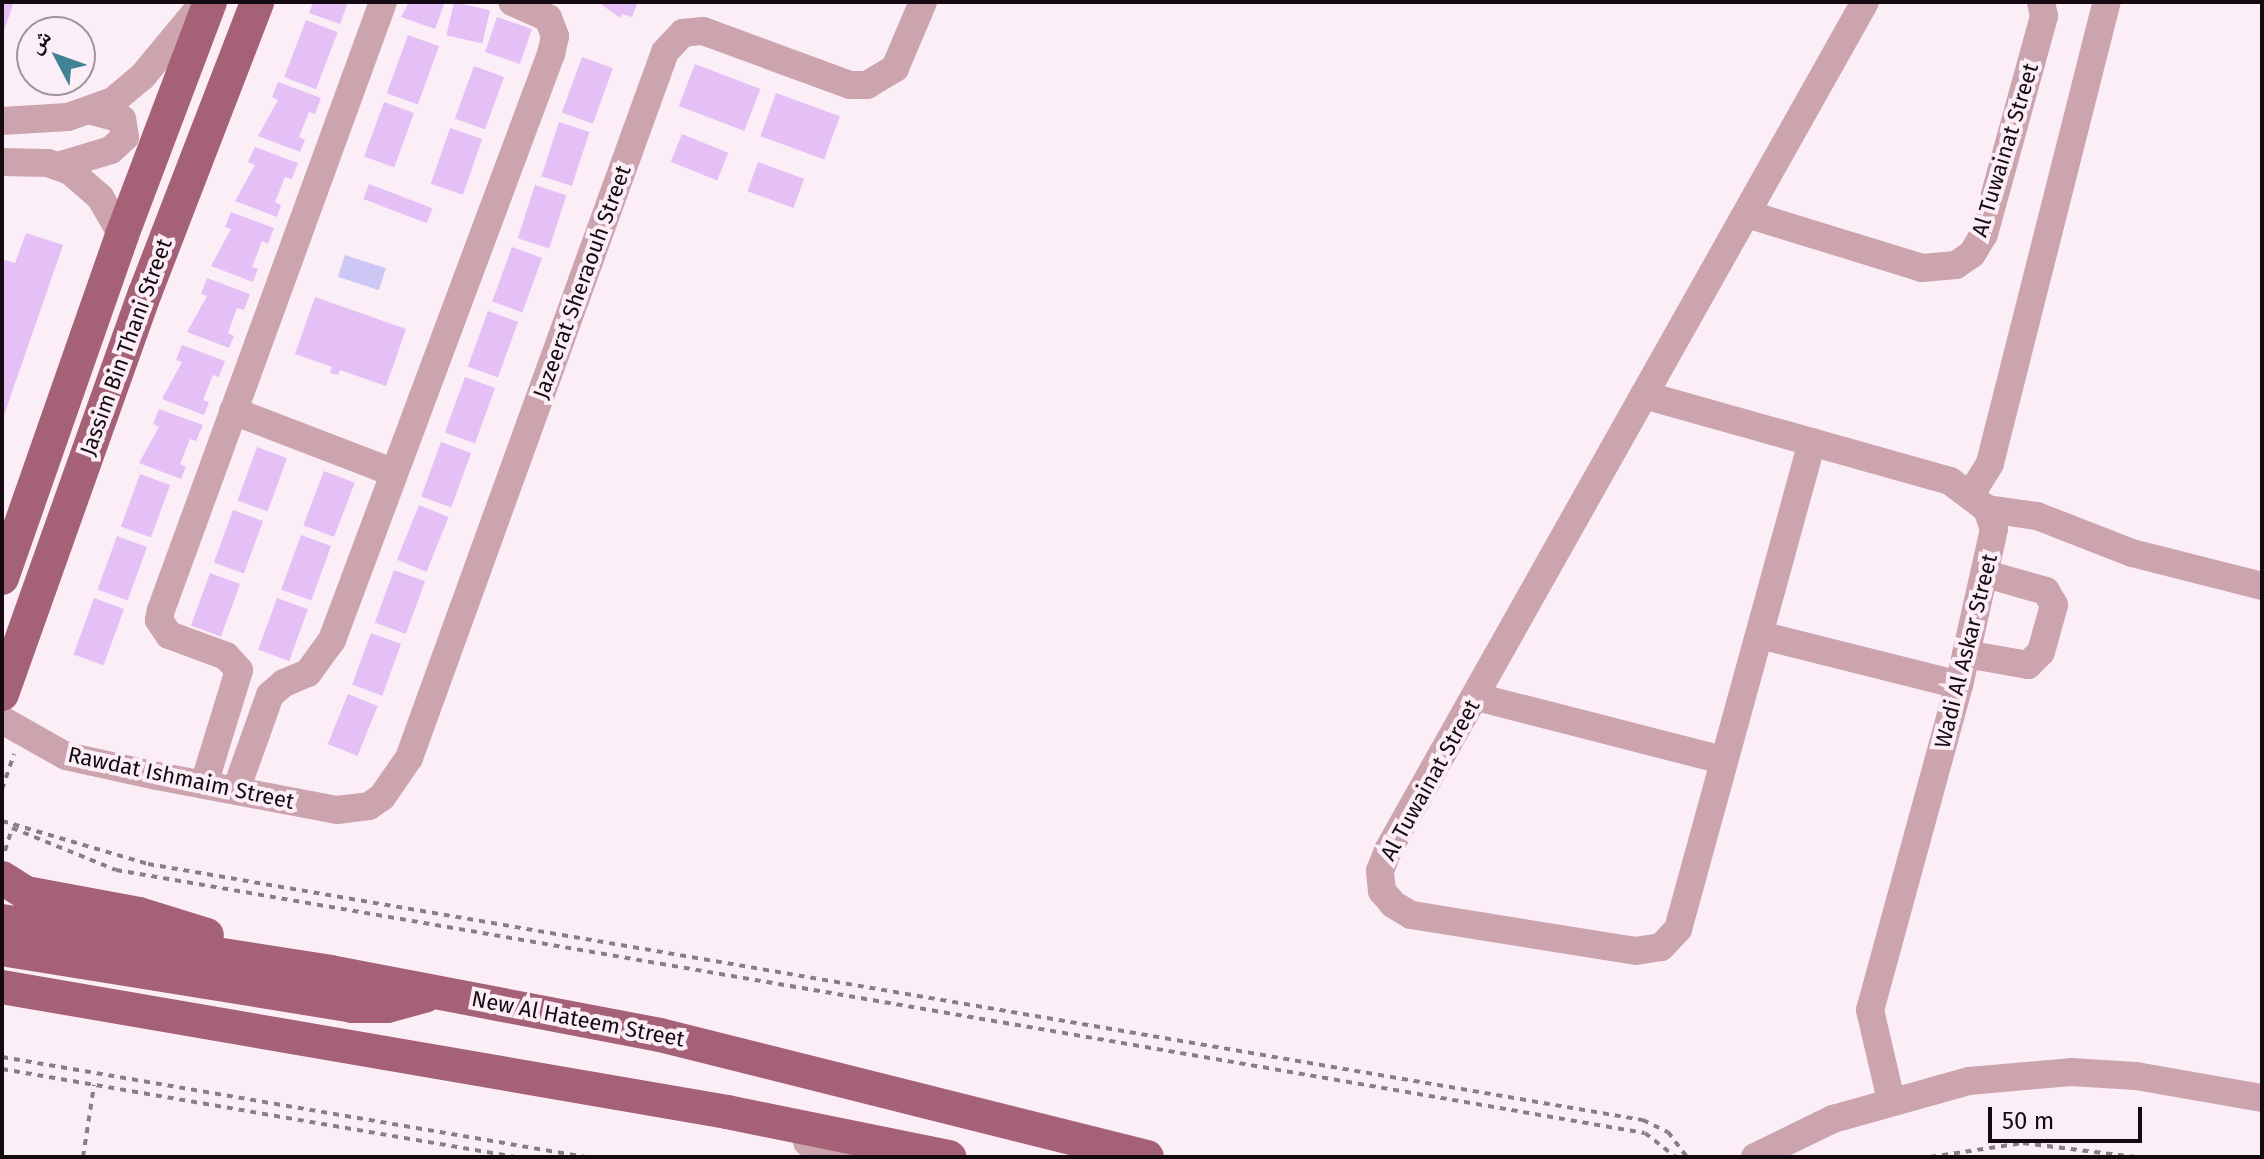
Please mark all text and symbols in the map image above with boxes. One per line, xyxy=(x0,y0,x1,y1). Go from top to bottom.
north arrow xyxy=(16,16,96,96)
text: ش xyxy=(21,24,57,59)
street label: Al Tuwainat Street xyxy=(1966,60,2044,240)
street label: Jazeerat Sheraouh Street xyxy=(527,162,637,402)
street label: Jassim Bin Thani Street xyxy=(74,235,178,459)
street label: Wadi Al Askar Street xyxy=(1929,551,2003,751)
street label: Al Tuwainat Street xyxy=(1375,695,1485,865)
street label: Rawdat Ishmaim Street xyxy=(65,741,297,815)
street label: New Al Hateem Street xyxy=(469,985,687,1053)
scale bar xyxy=(1992,1091,2146,1141)
text: 50 m xyxy=(2002,1107,2054,1135)

